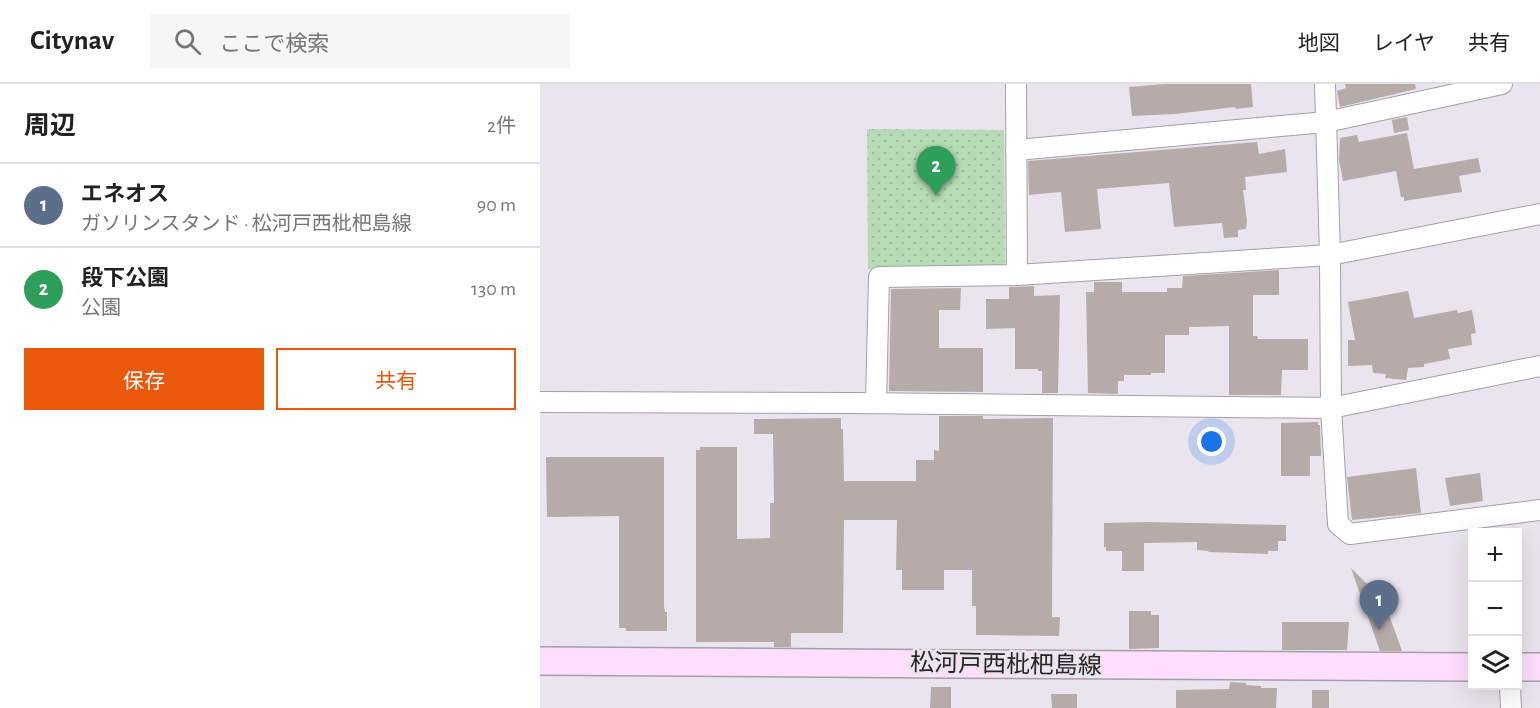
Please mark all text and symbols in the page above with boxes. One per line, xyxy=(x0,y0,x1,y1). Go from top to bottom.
search box xyxy=(150,14,570,68)
icon: search xyxy=(171,25,204,58)
text: Citynav xyxy=(30,27,114,55)
text: ここで検索 xyxy=(219,33,329,55)
text: 地図 xyxy=(1298,33,1340,54)
text: レイヤ xyxy=(1373,33,1435,54)
text: 共有 xyxy=(1468,33,1510,54)
text: 周辺 xyxy=(24,113,76,139)
text: 2件 xyxy=(487,116,516,136)
pin: 2 xyxy=(916,147,956,196)
text: エネオス xyxy=(81,183,169,205)
text: 1 xyxy=(40,195,47,215)
text: 90 m xyxy=(477,195,516,215)
text: ガソリンスタンド · 松河戸西枇杷島線 xyxy=(81,214,412,234)
text: 段下公園 xyxy=(81,267,169,289)
text: 2 xyxy=(39,279,48,299)
text: 130 m xyxy=(471,279,516,299)
text: 公園 xyxy=(81,298,121,318)
button: 保存 xyxy=(24,348,264,410)
button: 共有 xyxy=(276,348,516,410)
your location xyxy=(1197,427,1226,456)
map controls xyxy=(1468,528,1522,690)
button: + xyxy=(1468,528,1522,582)
pin: 1 xyxy=(1360,580,1398,630)
button: − xyxy=(1468,582,1522,636)
button: layers xyxy=(1468,636,1522,690)
street label: 松河戸西枇杷島線 xyxy=(910,649,1102,679)

